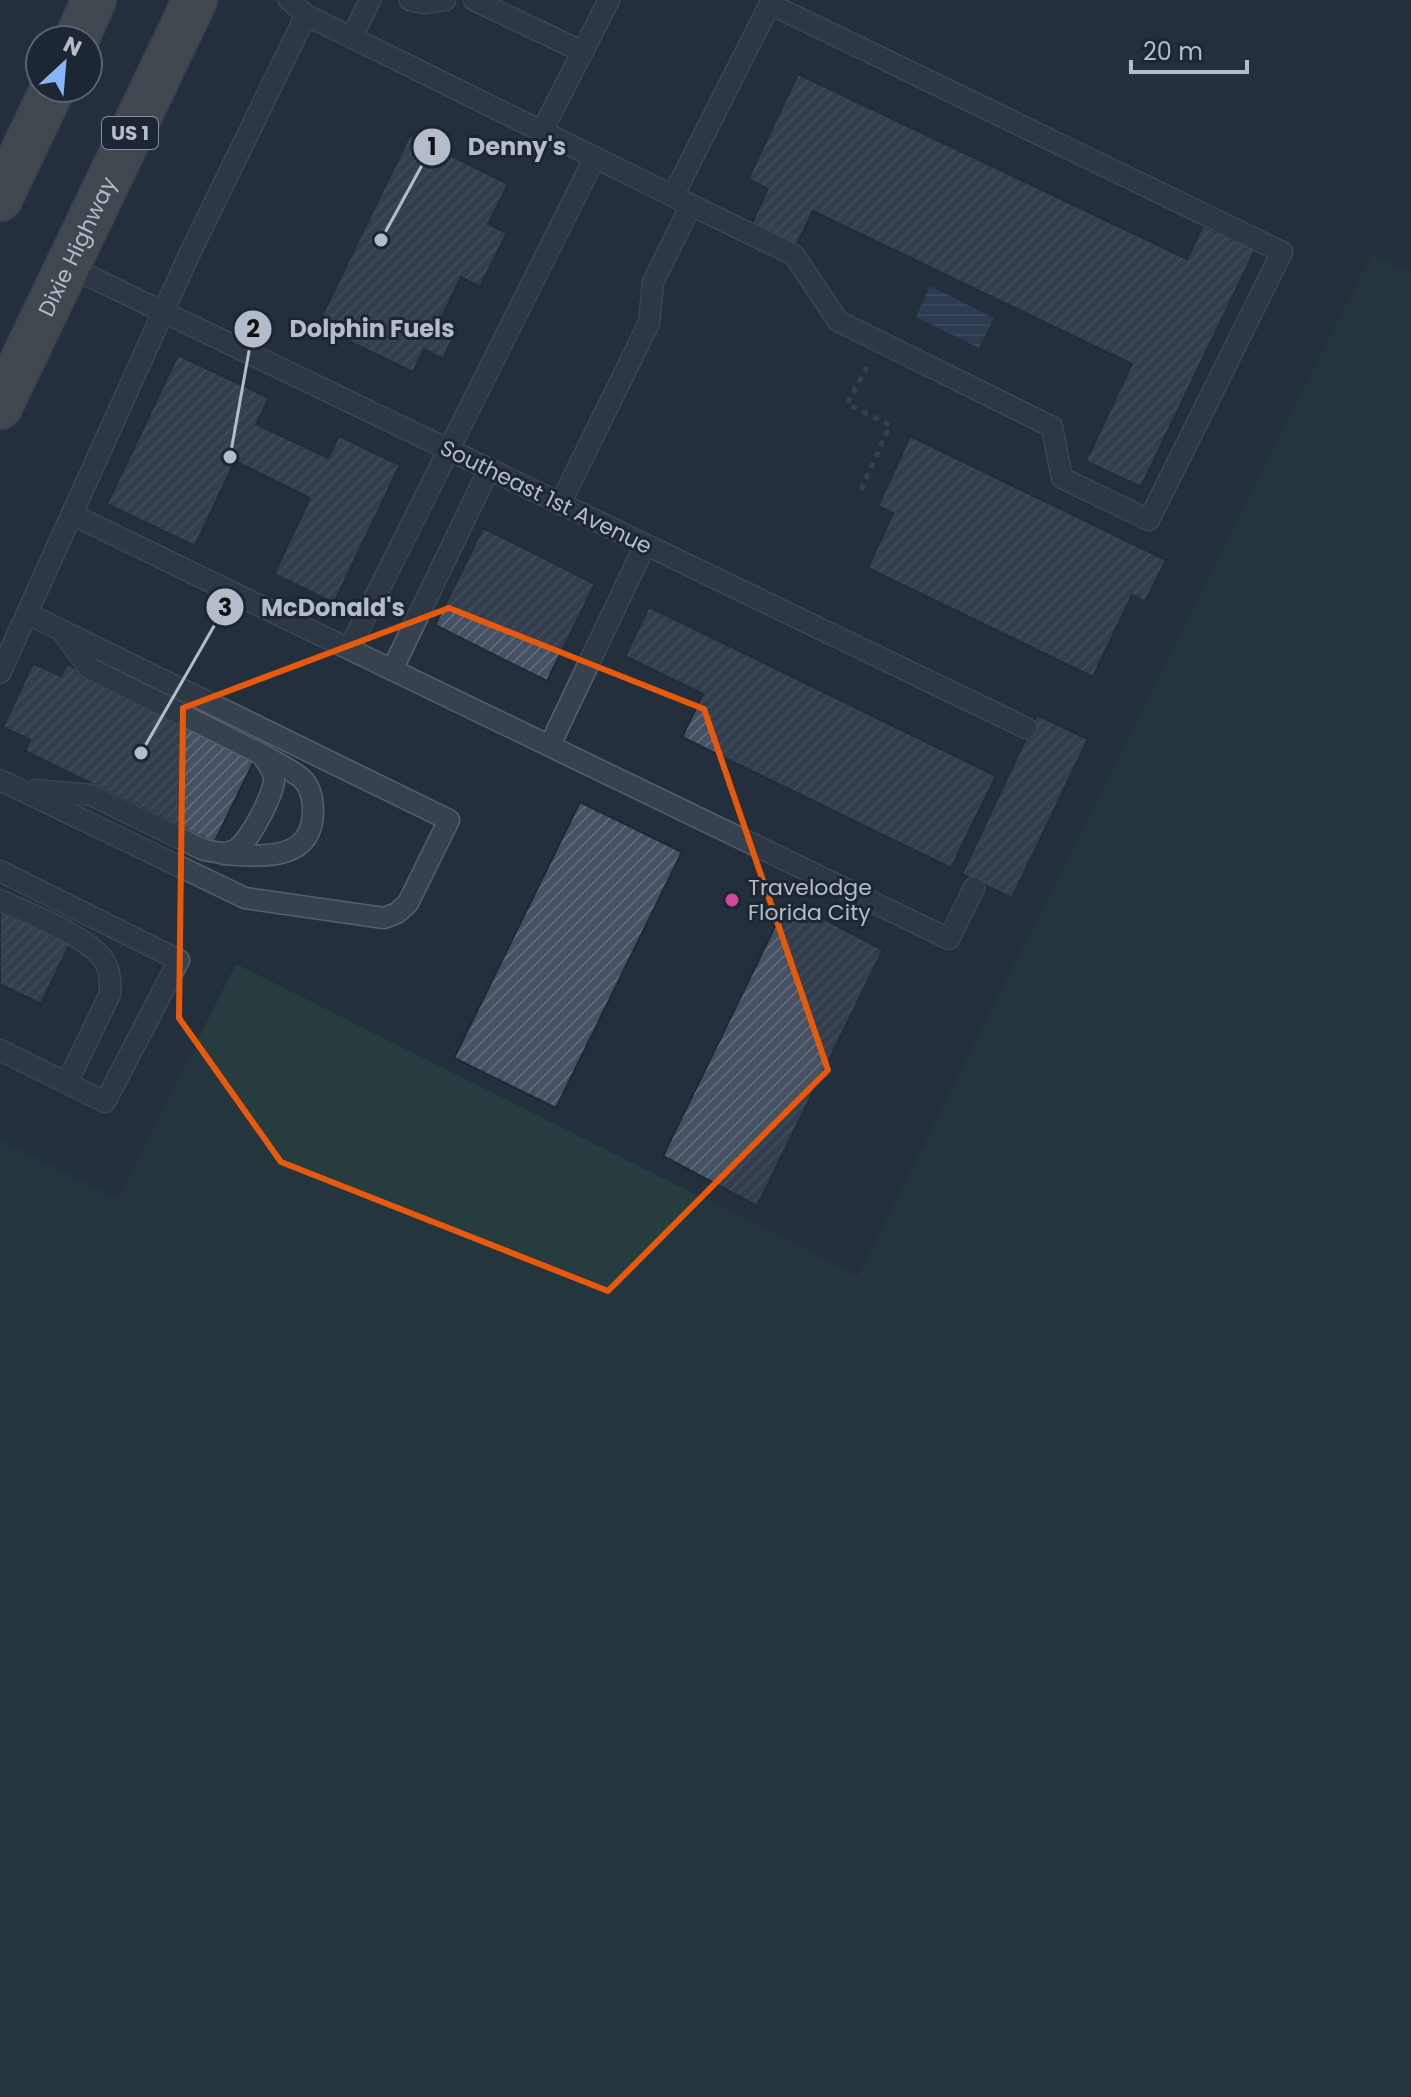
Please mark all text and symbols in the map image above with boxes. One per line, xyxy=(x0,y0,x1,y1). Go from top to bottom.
north arrow xyxy=(24,24,104,104)
scale bar xyxy=(1131,24,1247,74)
text: N xyxy=(58,29,87,64)
text: 20 m xyxy=(1143,35,1203,68)
road number: US 1 xyxy=(102,117,158,149)
callout: Denny's xyxy=(412,123,582,171)
text: 1 xyxy=(427,130,437,163)
text: Denny's xyxy=(468,130,566,163)
street label: Dixie Highway xyxy=(30,171,124,321)
callout: Dolphin Fuels xyxy=(233,305,470,353)
text: 2 xyxy=(246,312,260,345)
text: Dolphin Fuels xyxy=(289,312,455,345)
street label: Southeast 1st Avenue xyxy=(435,432,657,562)
callout: McDonald's xyxy=(205,583,421,631)
text: 3 xyxy=(218,591,232,624)
text: McDonald's xyxy=(261,591,405,624)
place label: Travelodge Florida City xyxy=(748,872,872,928)
marker: Travelodge Florida City xyxy=(723,891,741,909)

